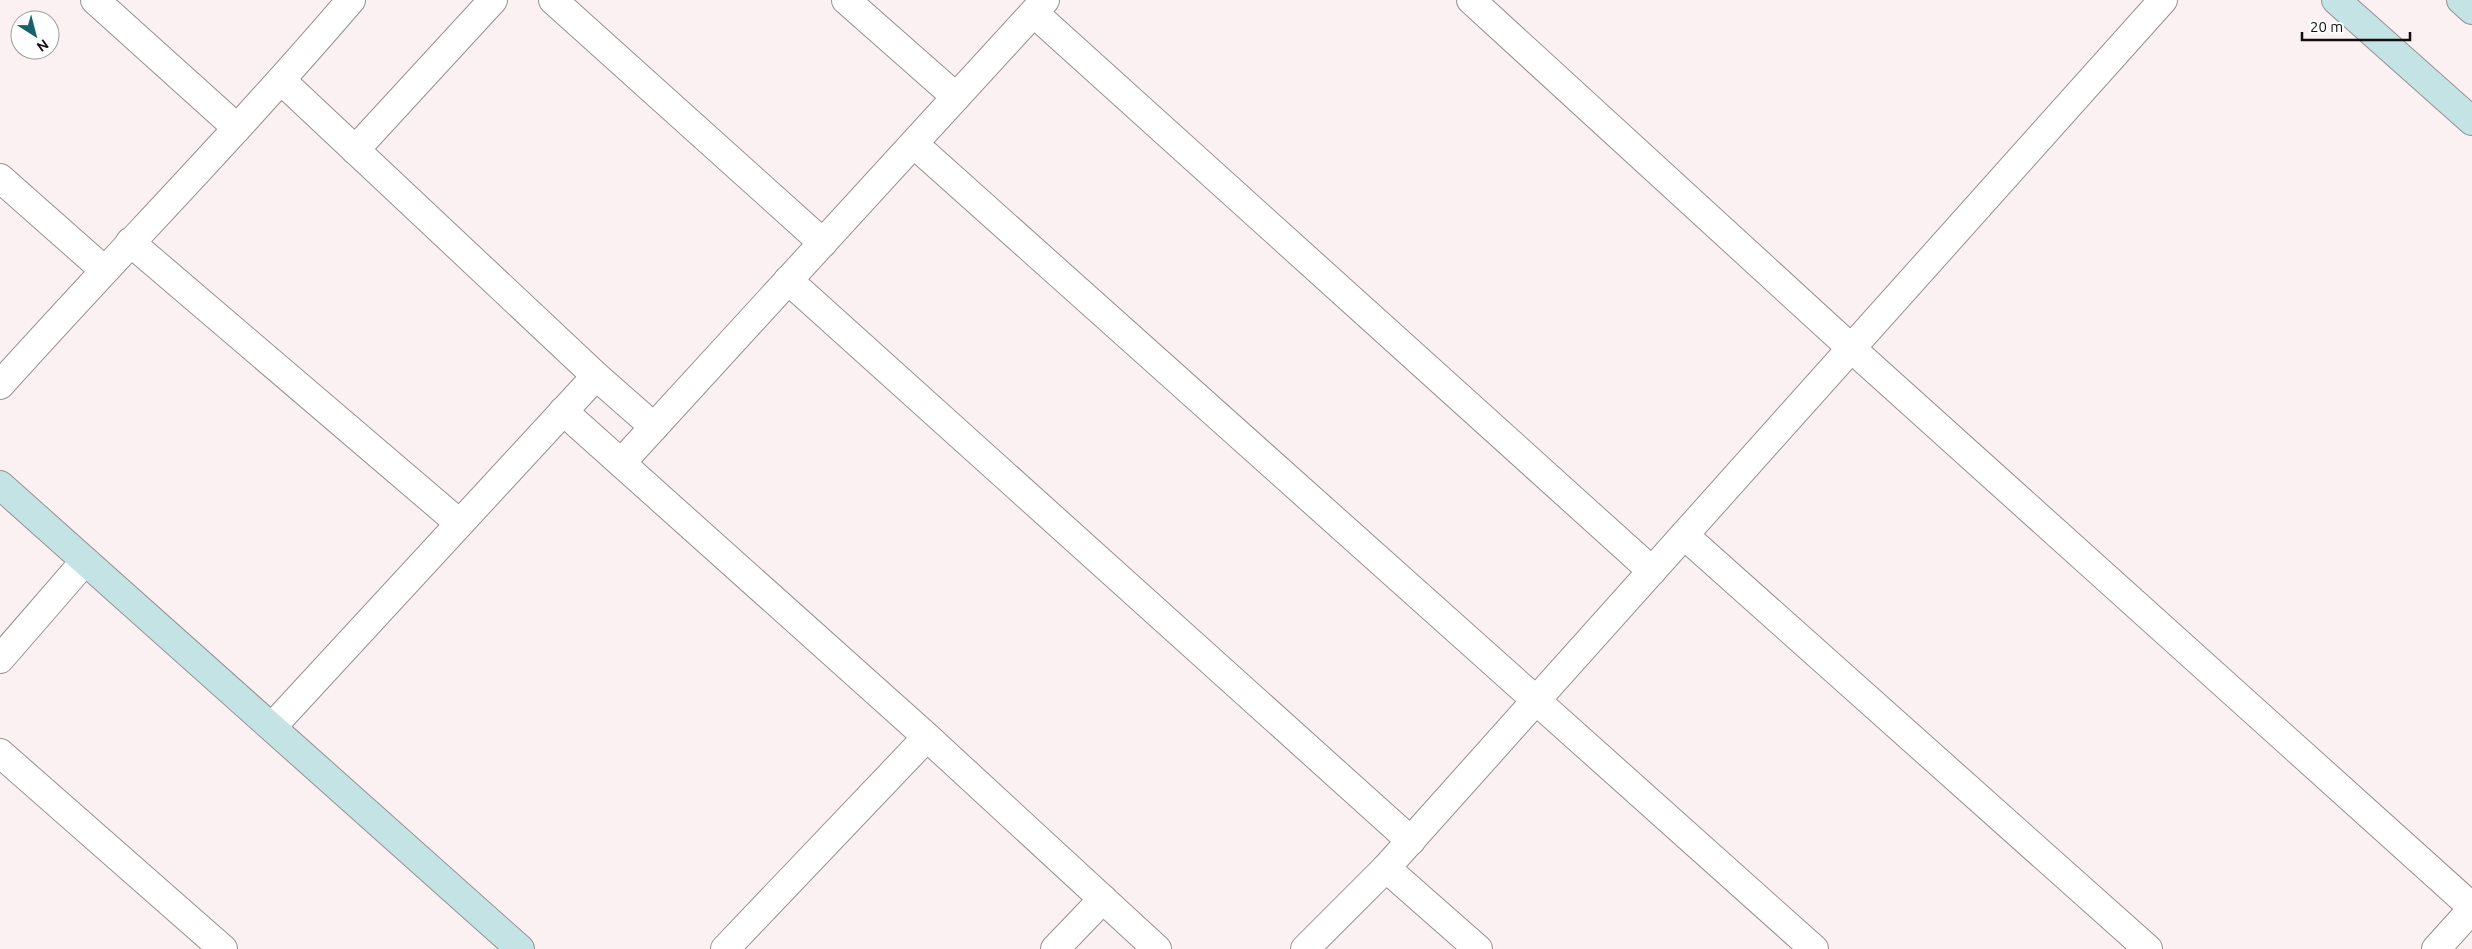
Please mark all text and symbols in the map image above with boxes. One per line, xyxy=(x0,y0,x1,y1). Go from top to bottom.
north arrow xyxy=(10,10,60,60)
scale bar xyxy=(2302,10,2410,42)
text: 20 m xyxy=(2310,18,2343,35)
text: N xyxy=(34,36,52,55)

